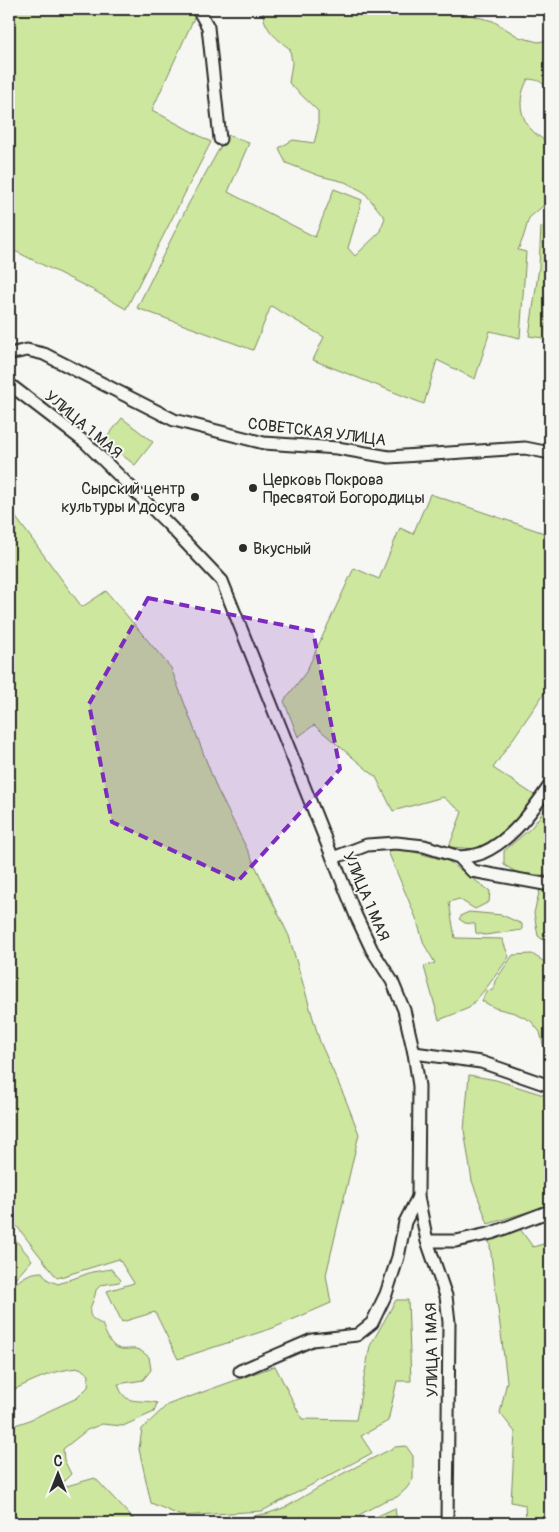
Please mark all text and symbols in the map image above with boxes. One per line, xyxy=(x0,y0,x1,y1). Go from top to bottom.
street label: УЛИЦА 1 МАЯ xyxy=(41,387,126,463)
street label: СОВЕТСКАЯ УЛИЦА xyxy=(247,414,387,450)
place label: Церковь Покрова Пресвятой Богородицы xyxy=(263,470,425,508)
place label: Сырский центр культуры и досуга xyxy=(61,479,185,517)
marker: Церковь Покрова Пресвятой Богородицы xyxy=(247,482,259,494)
marker: Сырский центр культуры и досуга xyxy=(189,491,201,503)
place label: Вкусный xyxy=(253,539,311,559)
marker: Вкусный xyxy=(237,542,249,554)
street label: УЛИЦА 1 МАЯ xyxy=(338,849,394,944)
street label: УЛИЦА 1 МАЯ xyxy=(421,1302,443,1398)
north arrow xyxy=(32,1450,82,1500)
text: С xyxy=(54,1453,63,1470)

